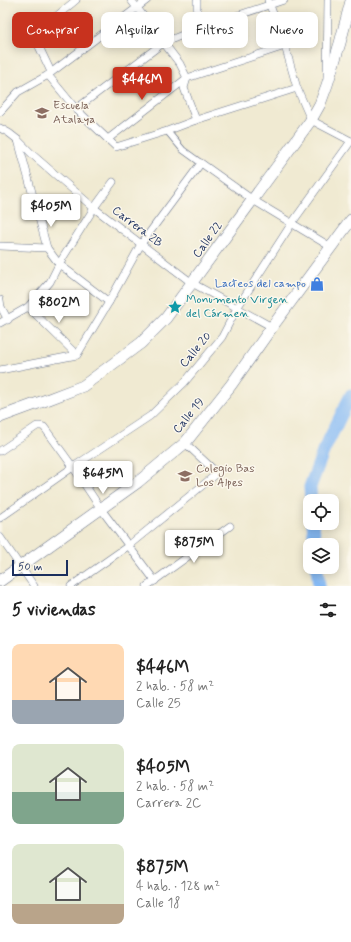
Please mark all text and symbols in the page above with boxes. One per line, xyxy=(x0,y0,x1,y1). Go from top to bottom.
chip: Comprar xyxy=(12,12,93,48)
chip: Alquilar xyxy=(101,12,174,48)
chip: Filtros xyxy=(182,12,248,48)
chip: Nuevo xyxy=(256,12,318,48)
pin: $446M xyxy=(114,67,170,101)
text: $446M xyxy=(122,71,162,88)
place label: Escuela Atalaya xyxy=(53,98,95,128)
school or university icon: Escuela Atalaya xyxy=(34,105,50,121)
pin: $405M xyxy=(23,194,79,228)
text: $405M xyxy=(30,198,72,215)
street label: Carrera 2B xyxy=(109,203,166,251)
street label: Calle 22 xyxy=(189,219,227,261)
place label: Lacteos del campo xyxy=(215,276,306,292)
shop icon: Lacteos del campo xyxy=(309,276,325,292)
pin: $802M xyxy=(31,290,87,324)
place label: Monumento Virgen del Cármen xyxy=(186,292,288,322)
text: $802M xyxy=(38,294,80,311)
place icon: Monumento Virgen del Cármen xyxy=(167,299,183,315)
street label: Calle 20 xyxy=(176,329,216,371)
street label: Calle 19 xyxy=(170,395,208,437)
pin: $645M xyxy=(75,461,131,495)
place label: Colegio Bas Los Alpes xyxy=(196,461,255,491)
text: $645M xyxy=(83,465,123,482)
school or university icon: Colegio Bas Los Alpes xyxy=(177,468,193,484)
map controls xyxy=(303,494,339,574)
button: locate xyxy=(303,494,339,530)
pin: $875M xyxy=(166,530,222,564)
text: $875M xyxy=(174,534,214,551)
button: layers xyxy=(303,538,339,574)
scale bar xyxy=(12,558,68,577)
text: 50 m xyxy=(18,560,43,574)
text: 5 viviendas xyxy=(12,599,96,621)
icon: filters xyxy=(317,599,339,621)
text: $446M xyxy=(136,656,189,678)
icon: home xyxy=(44,660,92,708)
text: 2 hab. · 58 m² xyxy=(136,678,214,695)
text: Calle 25 xyxy=(136,695,181,712)
text: $405M xyxy=(136,756,190,778)
icon: home xyxy=(44,760,92,808)
text: 2 hab. · 58 m² xyxy=(136,778,214,795)
text: Carrera 2C xyxy=(136,795,201,812)
text: $875M xyxy=(136,856,189,878)
icon: home xyxy=(44,860,92,908)
text: 4 hab. · 128 m² xyxy=(136,878,220,895)
text: Calle 18 xyxy=(136,895,180,912)

